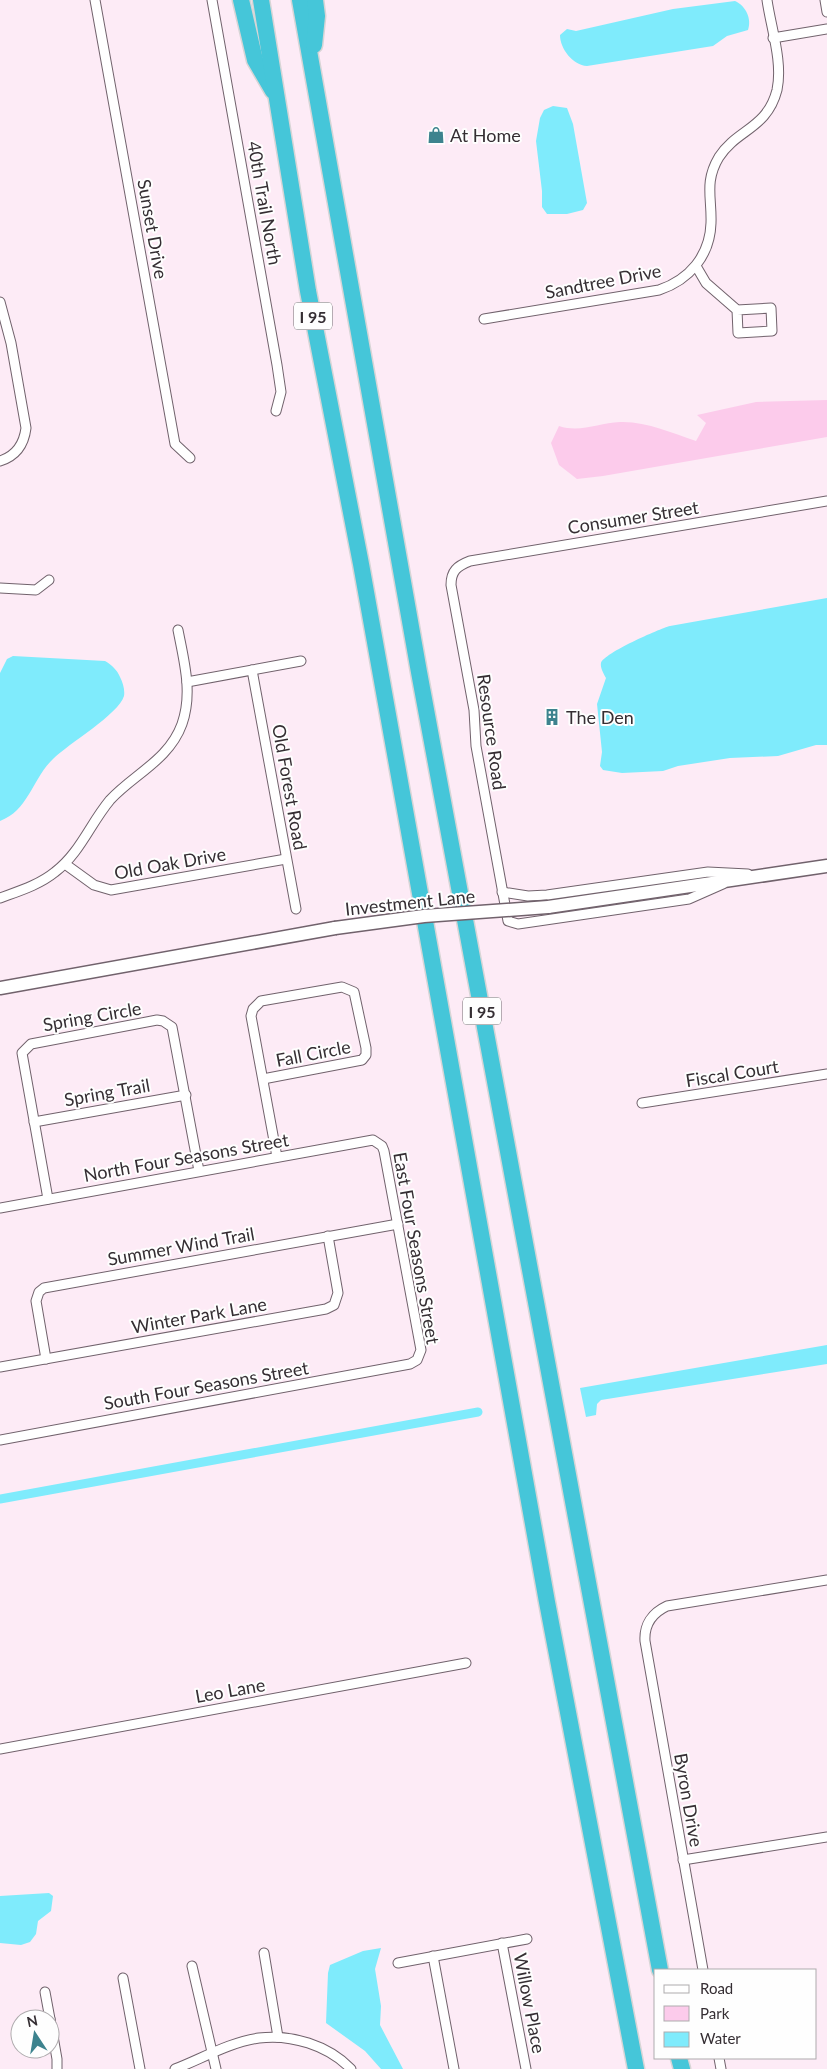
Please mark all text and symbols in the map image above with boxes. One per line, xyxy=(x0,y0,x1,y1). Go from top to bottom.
place label: At Home xyxy=(450,124,521,146)
shop icon: At Home xyxy=(426,125,446,145)
street label: 40th Trail North xyxy=(243,139,287,267)
street label: Sunset Drive xyxy=(133,177,173,281)
street label: Sandtree Drive xyxy=(543,259,663,303)
road number: I 95 xyxy=(294,302,332,330)
street label: Consumer Street xyxy=(566,496,701,538)
street label: Resource Road xyxy=(473,673,511,791)
place label: The Den xyxy=(566,706,634,728)
building icon: The Den xyxy=(542,707,562,727)
street label: Old Forest Road xyxy=(268,722,312,852)
street label: Old Oak Drive xyxy=(112,842,228,884)
street label: Investment Lane xyxy=(344,884,476,920)
street label: Spring Circle xyxy=(41,997,143,1035)
road number: I 95 xyxy=(463,998,501,1024)
street label: Fall Circle xyxy=(274,1035,352,1071)
street label: Fiscal Court xyxy=(684,1055,781,1091)
street label: Spring Trail xyxy=(62,1074,152,1110)
street label: North Four Seasons Street xyxy=(82,1128,291,1186)
street label: East Four Seasons Street xyxy=(389,1150,445,1346)
street label: Summer Wind Trail xyxy=(106,1222,256,1270)
street label: Winter Park Lane xyxy=(130,1292,268,1338)
street label: South Four Seasons Street xyxy=(102,1356,311,1414)
street label: Leo Lane xyxy=(193,1673,267,1707)
street label: Byron Drive xyxy=(670,1751,708,1849)
street label: Willow Place xyxy=(509,1951,551,2055)
legend xyxy=(654,1969,817,2059)
text: Road xyxy=(700,1979,733,1997)
text: Park xyxy=(700,2004,730,2022)
north arrow xyxy=(10,2009,60,2059)
text: N xyxy=(25,2011,39,2030)
text: Water xyxy=(700,2029,741,2047)

